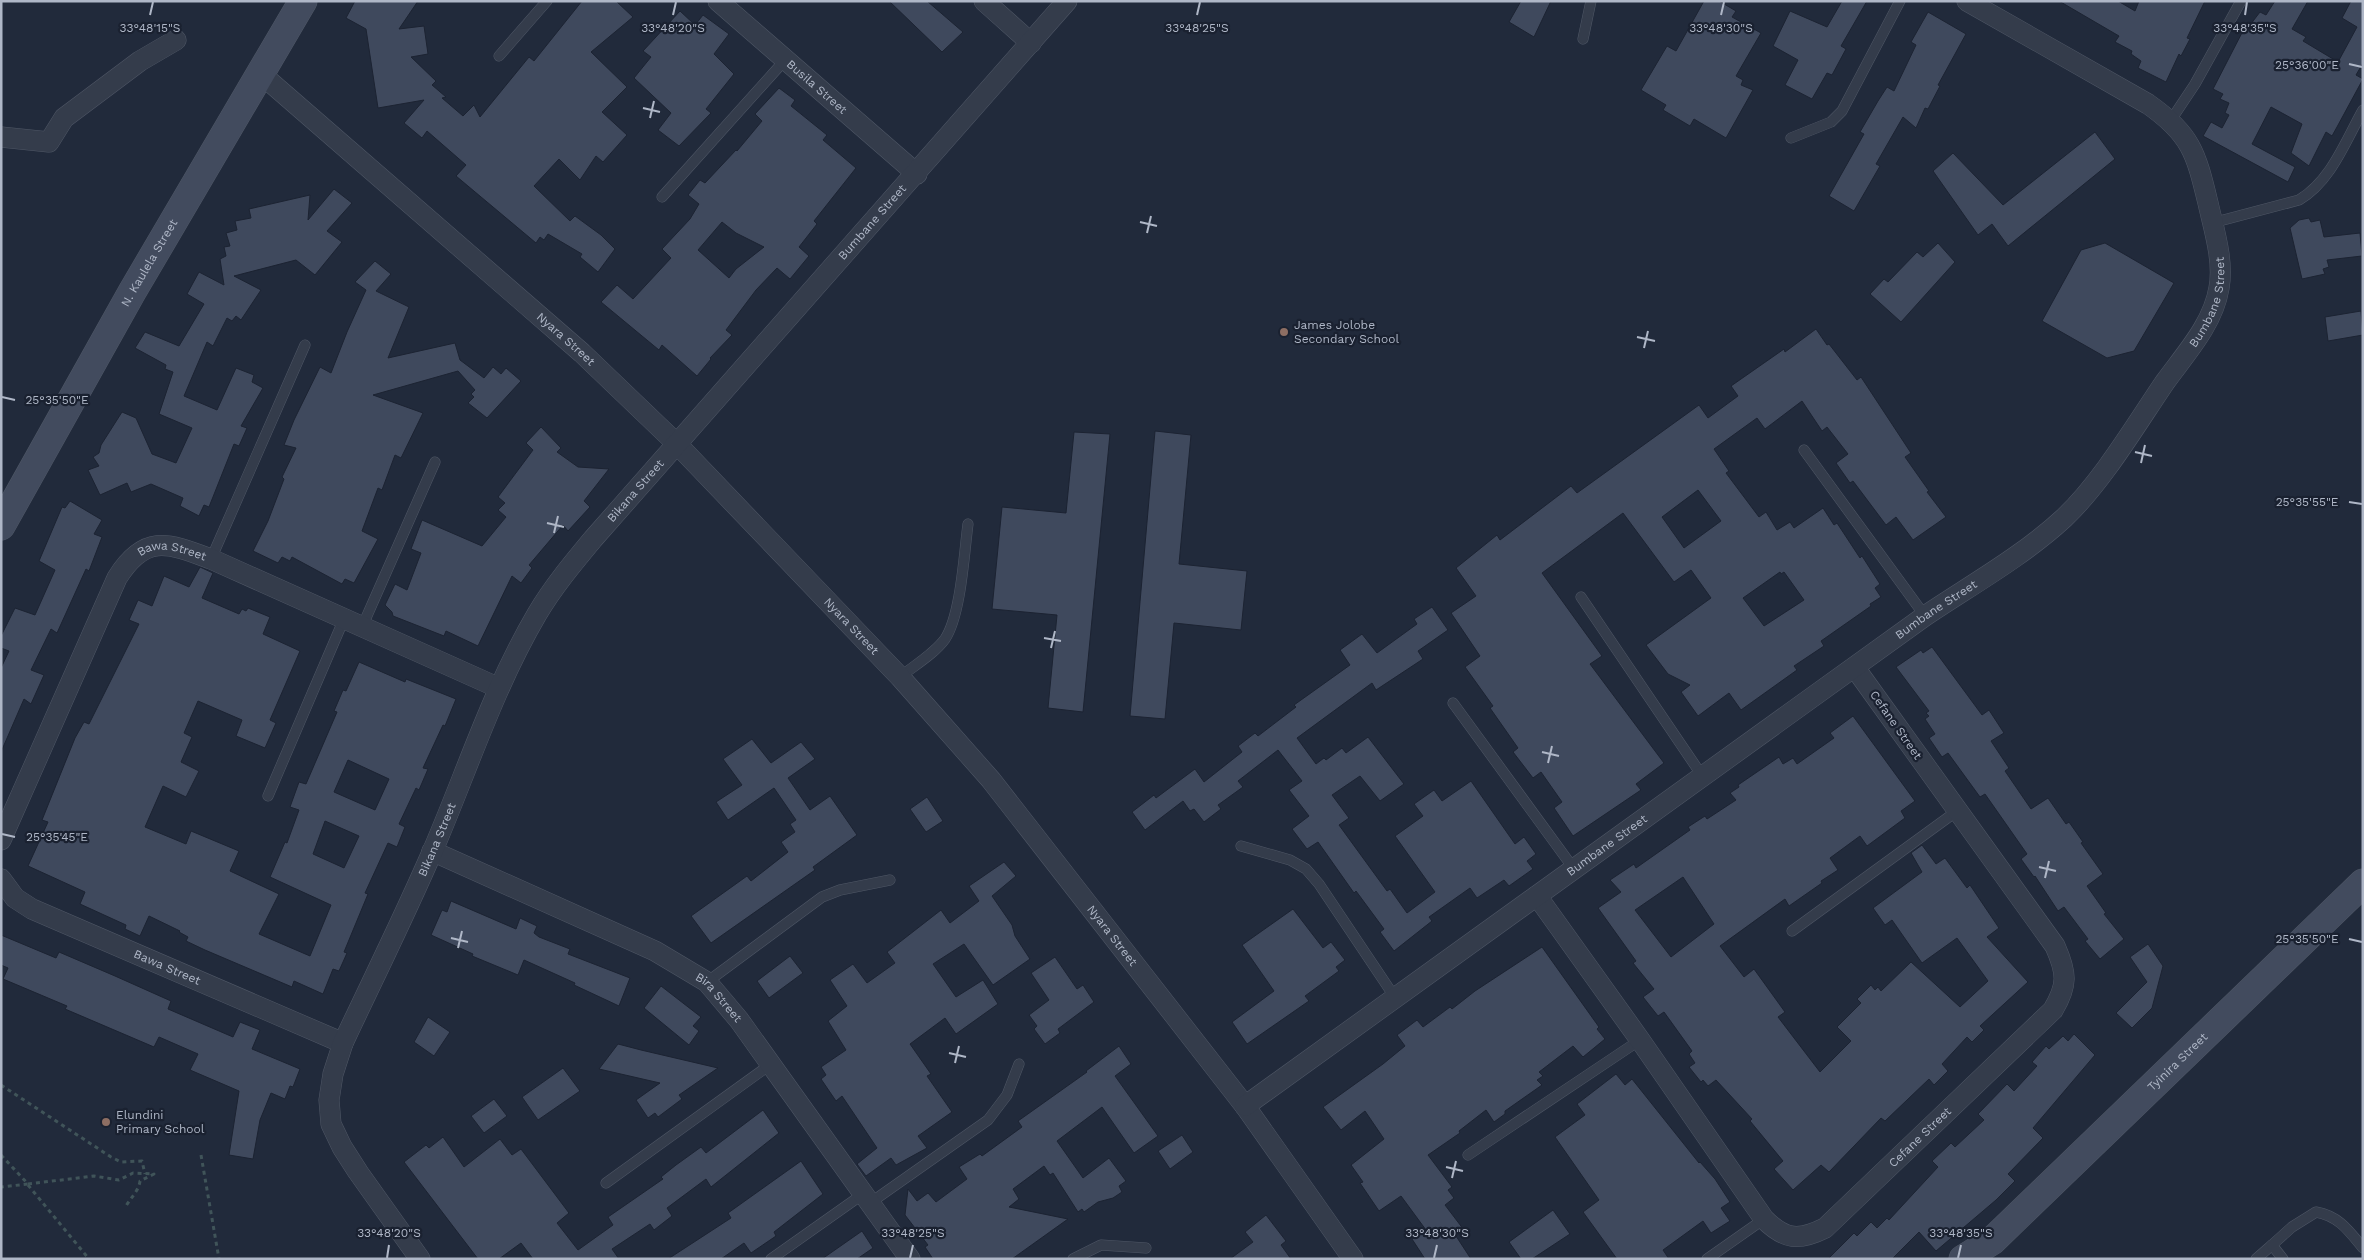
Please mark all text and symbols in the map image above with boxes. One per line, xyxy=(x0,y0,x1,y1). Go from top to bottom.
text: 33°48'15"S xyxy=(120,21,180,35)
text: 33°48'20"S xyxy=(641,21,705,35)
text: 33°48'25"S xyxy=(1165,21,1229,35)
text: 33°48'30"S xyxy=(1689,21,1753,35)
text: 33°48'35"S xyxy=(2213,21,2277,35)
street label: Busila Street xyxy=(784,57,850,117)
text: 25°36'00"E xyxy=(2275,58,2339,72)
street label: Bumbane Street xyxy=(835,182,909,263)
street label: N. Kaulela Street xyxy=(118,217,180,309)
street label: Bumbane Street xyxy=(2186,256,2227,350)
street label: Nyara Street xyxy=(534,310,598,369)
place label: James Jolobe Secondary School xyxy=(1294,318,1399,346)
marker: James Jolobe Secondary School xyxy=(1278,326,1290,338)
text: 25°35'50"E xyxy=(25,393,89,407)
street label: Bikana Street xyxy=(604,457,667,525)
text: 25°35'55"E xyxy=(2276,495,2339,509)
street label: Bawa Street xyxy=(135,538,208,564)
street label: Bumbane Street xyxy=(1893,577,1980,642)
street label: Nyara Street xyxy=(821,595,882,657)
street label: Cefane Street xyxy=(1867,688,1925,762)
street label: Bikana Street xyxy=(415,801,459,879)
street label: Bumbane Street xyxy=(1564,812,1650,879)
text: 25°35'45"E xyxy=(26,830,88,844)
street label: Nyara Street xyxy=(1084,902,1140,969)
text: 25°35'50"E xyxy=(2275,932,2339,946)
street label: Bawa Street xyxy=(132,947,203,988)
street label: Bira Street xyxy=(693,970,745,1025)
street label: Tyinira Street xyxy=(2145,1030,2210,1094)
street label: Cefane Street xyxy=(1886,1104,1954,1170)
place label: Elundini Primary School xyxy=(116,1108,205,1136)
marker: Elundini Primary School xyxy=(100,1116,112,1128)
text: 33°48'20"S xyxy=(357,1226,421,1240)
text: 33°48'25"S xyxy=(881,1226,945,1240)
text: 33°48'30"S xyxy=(1405,1226,1469,1240)
text: 33°48'35"S xyxy=(1929,1226,1993,1240)

